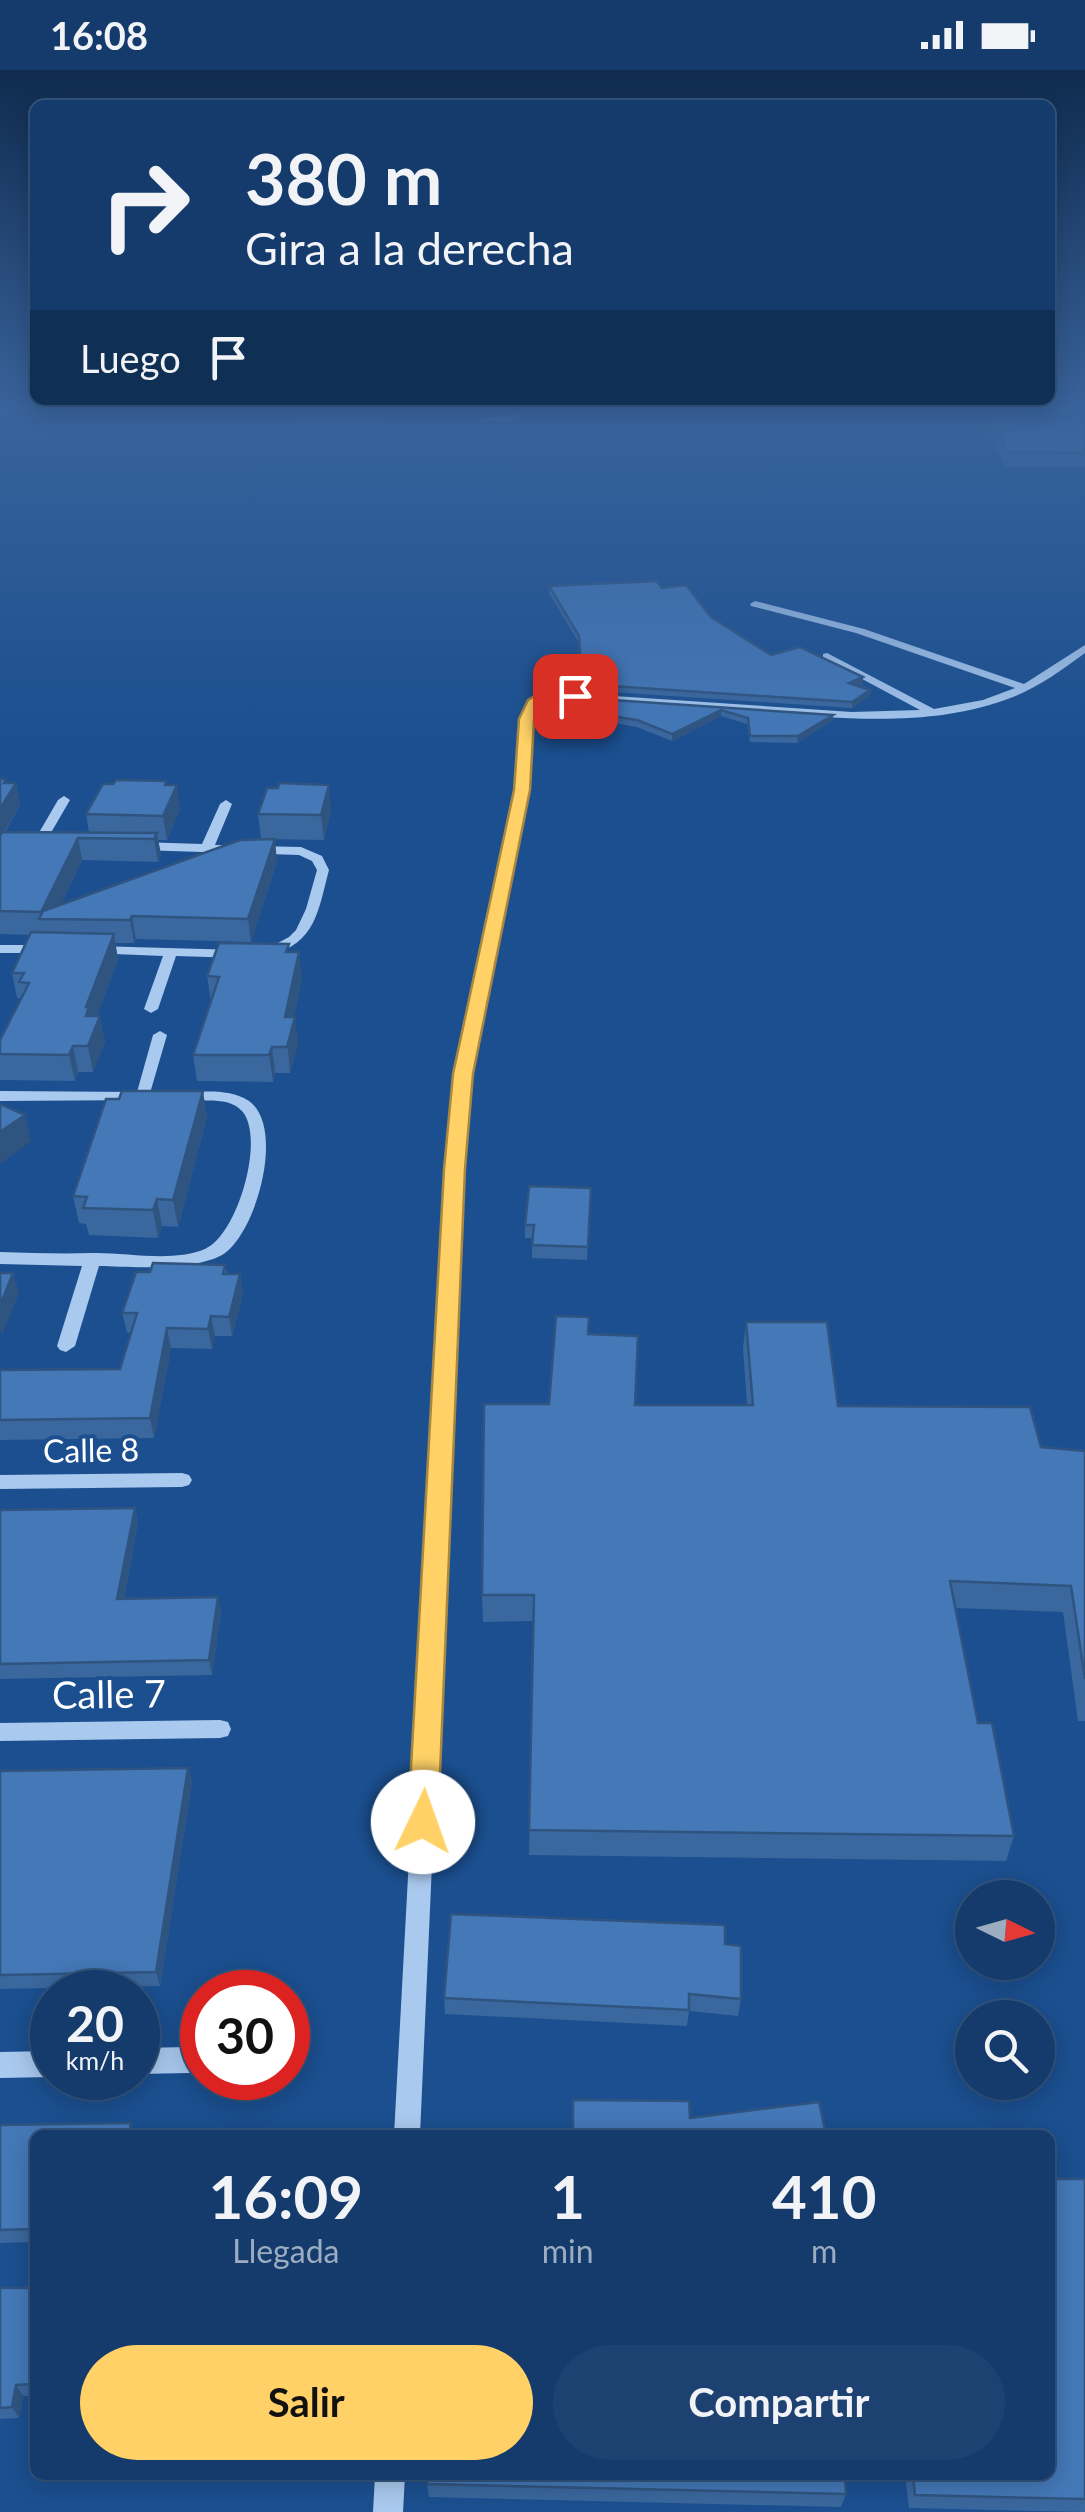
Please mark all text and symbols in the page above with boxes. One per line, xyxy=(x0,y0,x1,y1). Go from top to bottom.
text: 16:08 xyxy=(50,12,148,58)
text: 380 m xyxy=(245,136,442,220)
icon: right xyxy=(80,140,210,270)
text: Gira a la derecha xyxy=(245,221,574,275)
icon: arrive xyxy=(201,330,256,385)
text: Luego xyxy=(80,335,181,381)
pin xyxy=(533,654,618,739)
icon: arrive xyxy=(548,669,603,724)
street label: Calle 8 xyxy=(43,1429,139,1470)
street label: Calle 7 xyxy=(52,1669,166,1717)
position arrow xyxy=(371,1770,475,1874)
north arrow xyxy=(955,1880,1055,1980)
map controls xyxy=(955,1880,1055,2100)
speed limit sign: 30 xyxy=(180,1970,310,2100)
text: 20 xyxy=(66,1993,124,2053)
button: search xyxy=(955,2000,1055,2100)
text: km/h xyxy=(66,2045,124,2075)
text: 16:09 xyxy=(209,2160,363,2232)
text: 1 xyxy=(550,2160,585,2232)
text: 410 xyxy=(772,2160,876,2232)
text: Llegada xyxy=(232,2231,339,2270)
text: min xyxy=(542,2231,594,2270)
text: m xyxy=(811,2231,837,2270)
button: Salir xyxy=(80,2345,533,2460)
button: Compartir xyxy=(553,2345,1005,2460)

